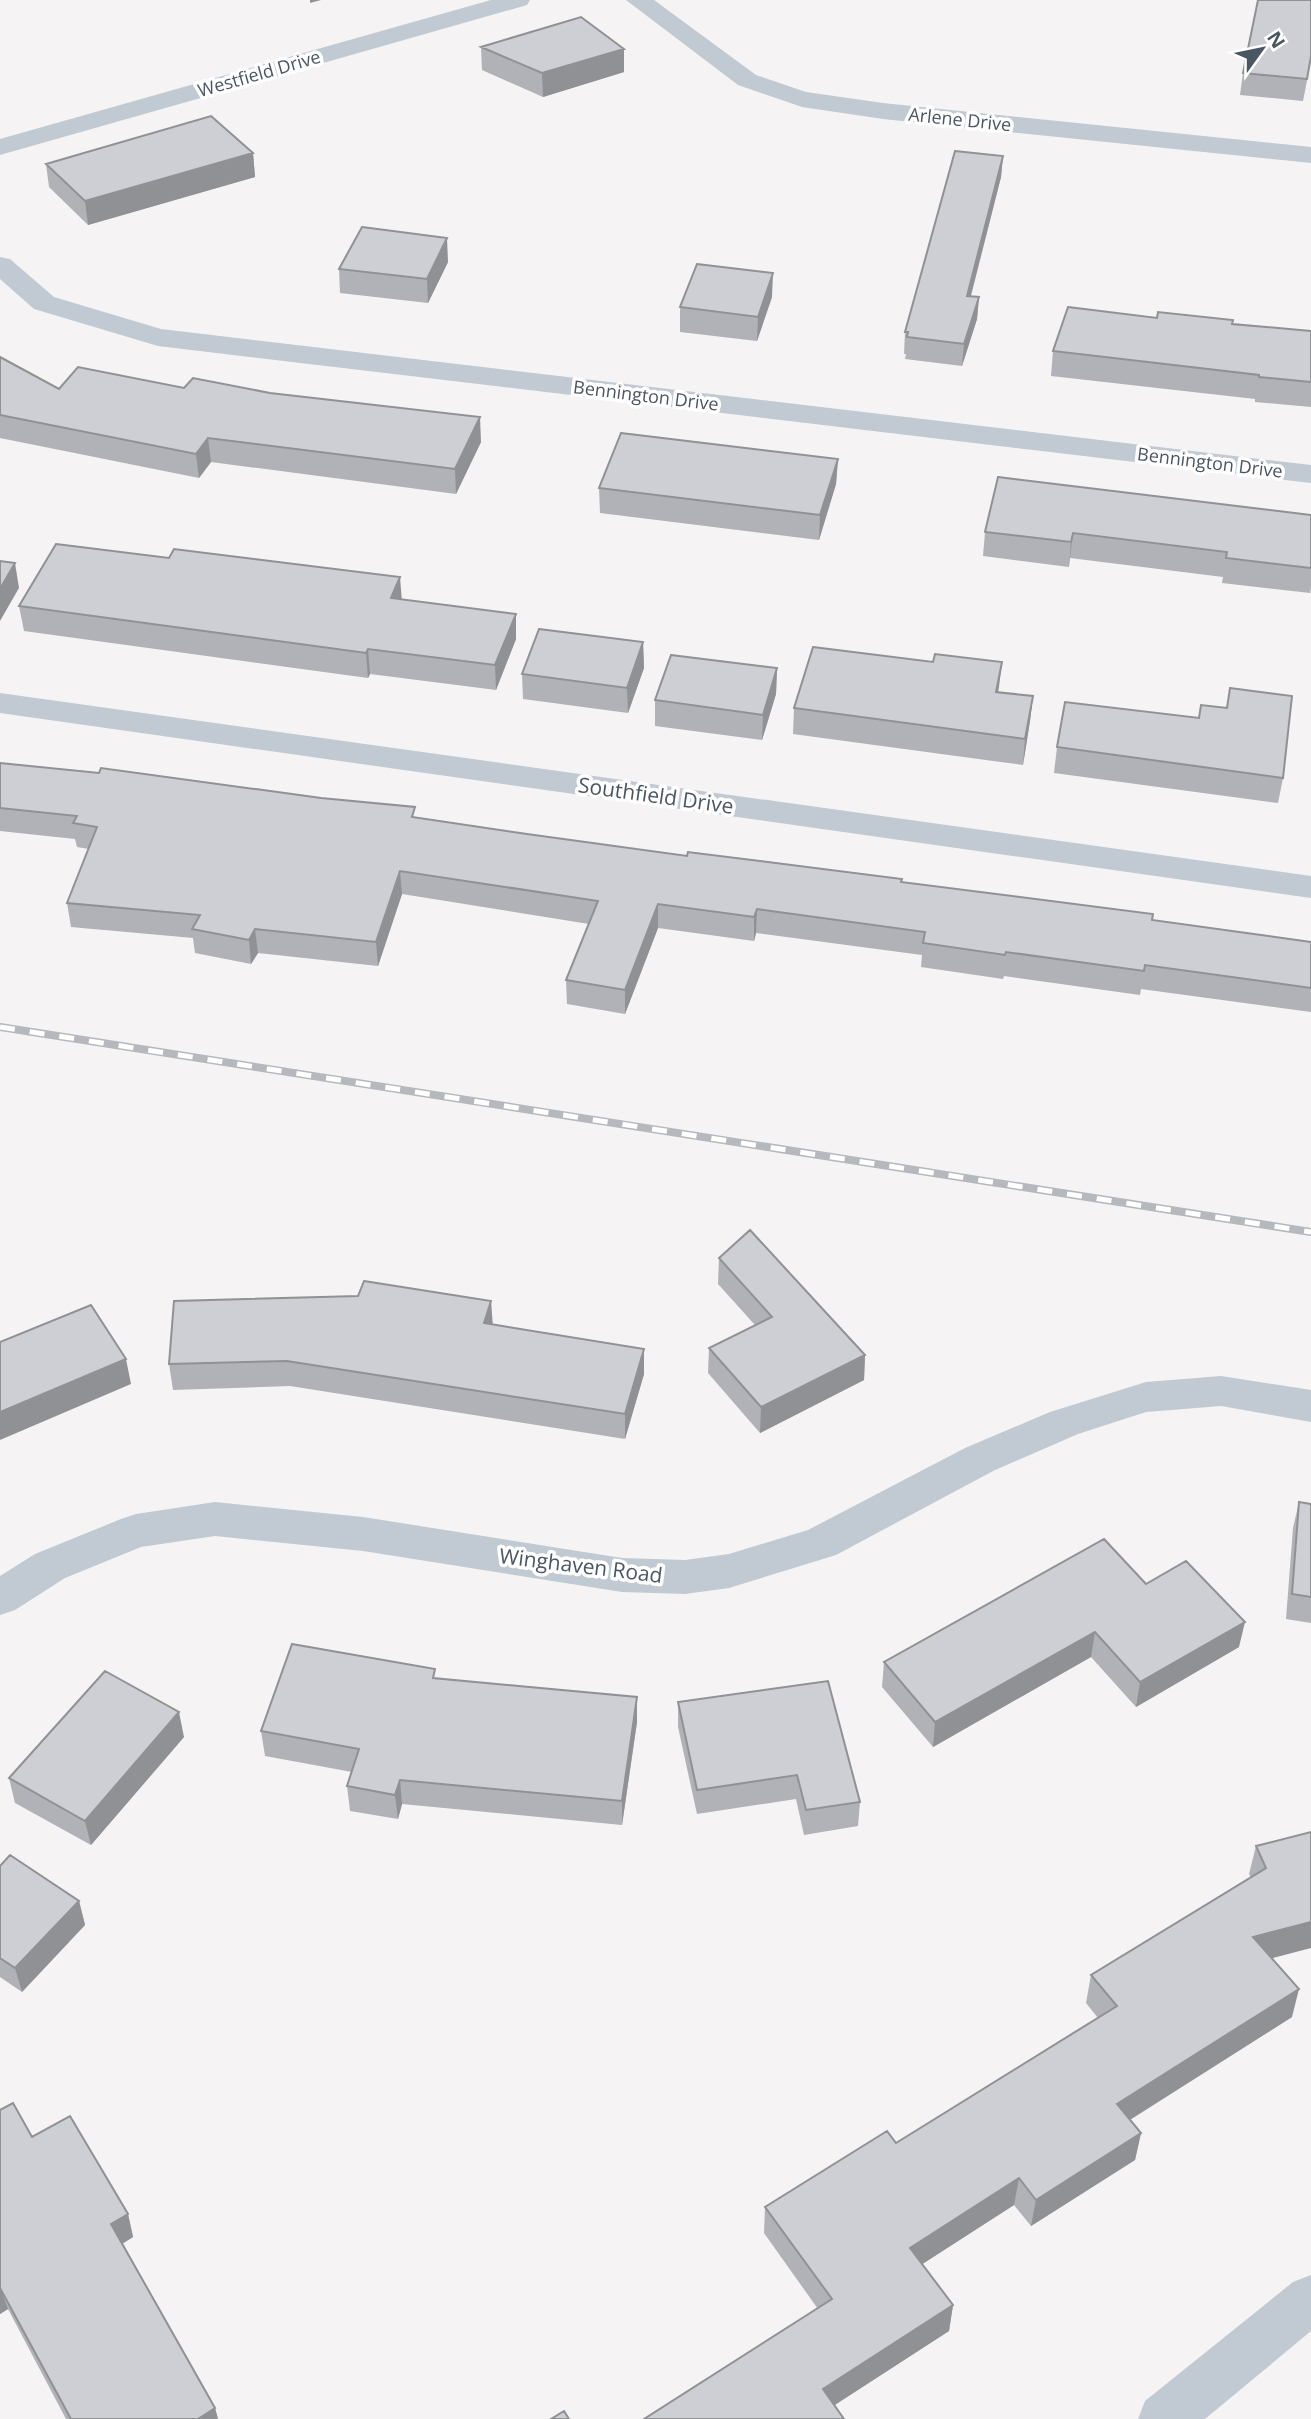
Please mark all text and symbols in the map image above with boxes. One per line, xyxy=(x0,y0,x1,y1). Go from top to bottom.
north arrow xyxy=(1227,14,1297,84)
text: N xyxy=(1261,26,1291,53)
street label: Westfield Drive xyxy=(195,44,323,102)
street label: Arlene Drive xyxy=(907,102,1013,136)
street label: Bennington Drive xyxy=(572,374,720,416)
street label: Bennington Drive xyxy=(1136,441,1284,483)
street label: Southfield Drive xyxy=(577,770,735,820)
street label: Winghaven Road xyxy=(498,1541,664,1589)

